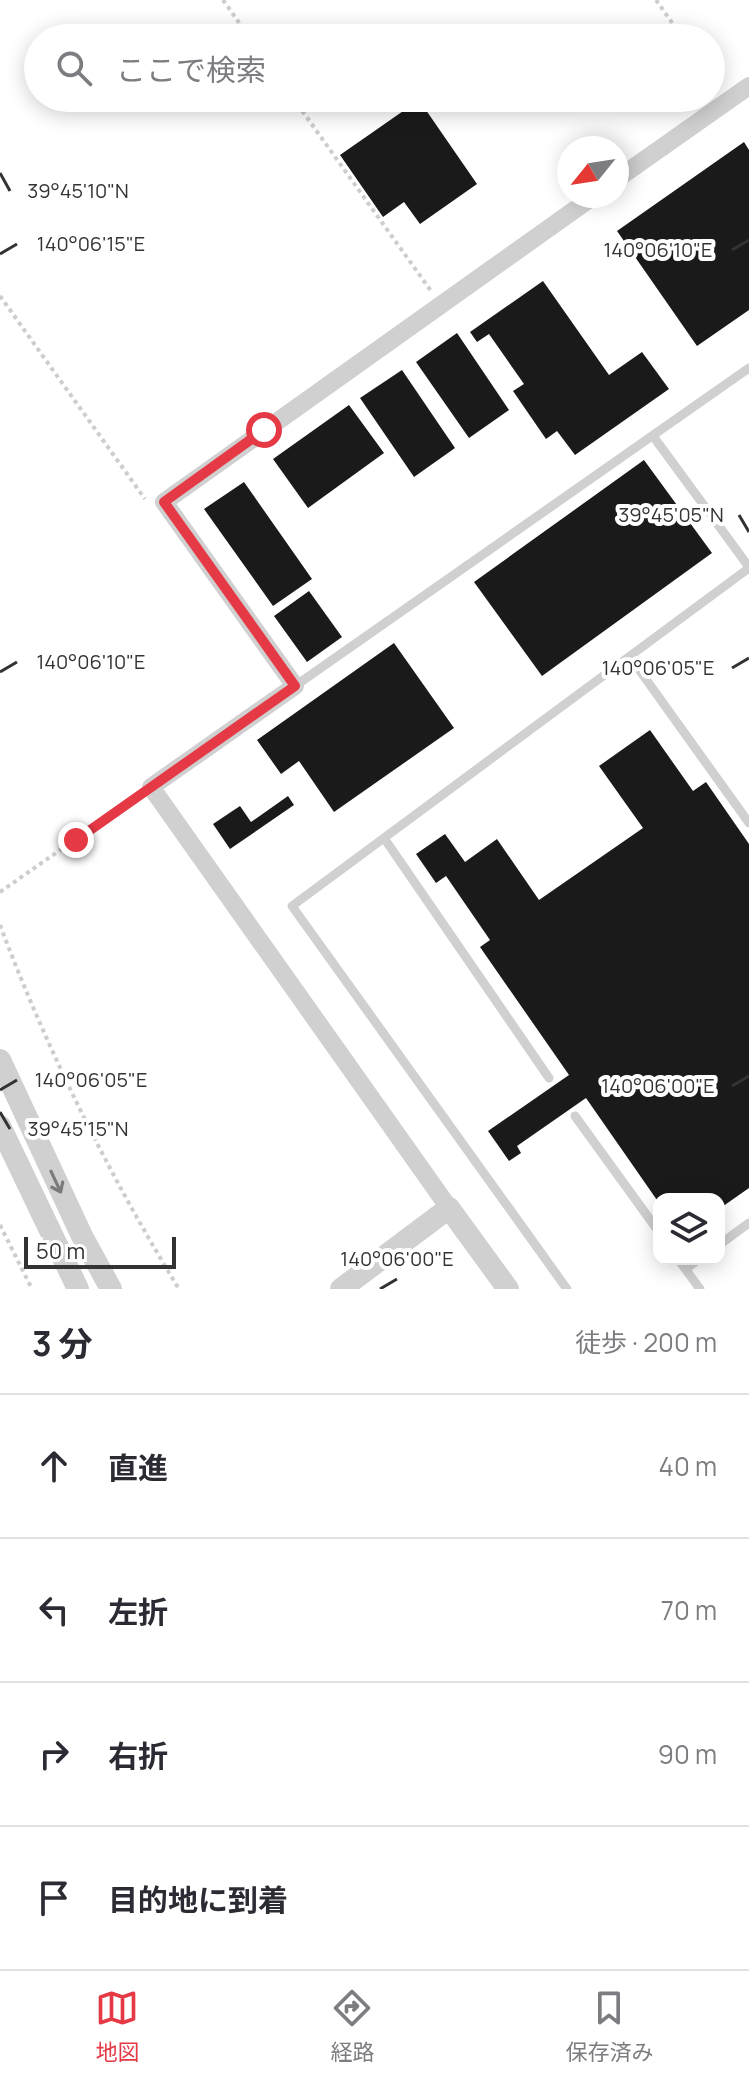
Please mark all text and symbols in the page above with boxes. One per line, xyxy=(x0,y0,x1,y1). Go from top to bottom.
search box xyxy=(24,24,725,112)
icon: search xyxy=(52,46,96,90)
text: ここで検索 xyxy=(116,49,266,90)
north arrow xyxy=(557,136,629,208)
text: 39°45'10"N xyxy=(27,177,129,204)
text: 140°06'15"E xyxy=(37,230,145,257)
text: 140°06'10"E xyxy=(604,236,712,263)
route start xyxy=(246,412,282,448)
text: 39°45'05"N xyxy=(618,501,724,528)
text: 140°06'10"E xyxy=(37,648,145,675)
text: 140°06'05"E xyxy=(602,654,714,681)
route end xyxy=(58,822,94,858)
text: 140°06'05"E xyxy=(35,1066,147,1093)
text: 140°06'00"E xyxy=(601,1072,715,1099)
text: 39°45'15"N xyxy=(28,1115,128,1142)
one-way arrow xyxy=(49,1169,64,1193)
map controls xyxy=(653,1193,725,1265)
button: layers xyxy=(653,1193,725,1265)
scale bar xyxy=(24,1233,176,1269)
text: 50 m xyxy=(36,1236,85,1266)
text: 140°06'00"E xyxy=(340,1245,454,1272)
text: 3 分 xyxy=(32,1320,93,1366)
text: 徒歩 · 200 m xyxy=(575,1324,717,1360)
icon: ahead xyxy=(32,1444,76,1488)
text: 直進 xyxy=(108,1447,168,1488)
text: 40 m xyxy=(659,1448,717,1484)
icon: left xyxy=(32,1588,76,1632)
text: 左折 xyxy=(108,1591,168,1632)
text: 70 m xyxy=(661,1592,717,1628)
icon: right xyxy=(32,1732,76,1776)
text: 右折 xyxy=(108,1735,168,1776)
text: 90 m xyxy=(658,1736,717,1772)
icon: arrive xyxy=(32,1876,76,1920)
text: 目的地に到着 xyxy=(108,1879,288,1920)
tab: 地図 xyxy=(95,1986,140,2067)
tab: 経路 xyxy=(330,1986,375,2067)
tab: 保存済み xyxy=(565,1986,654,2067)

